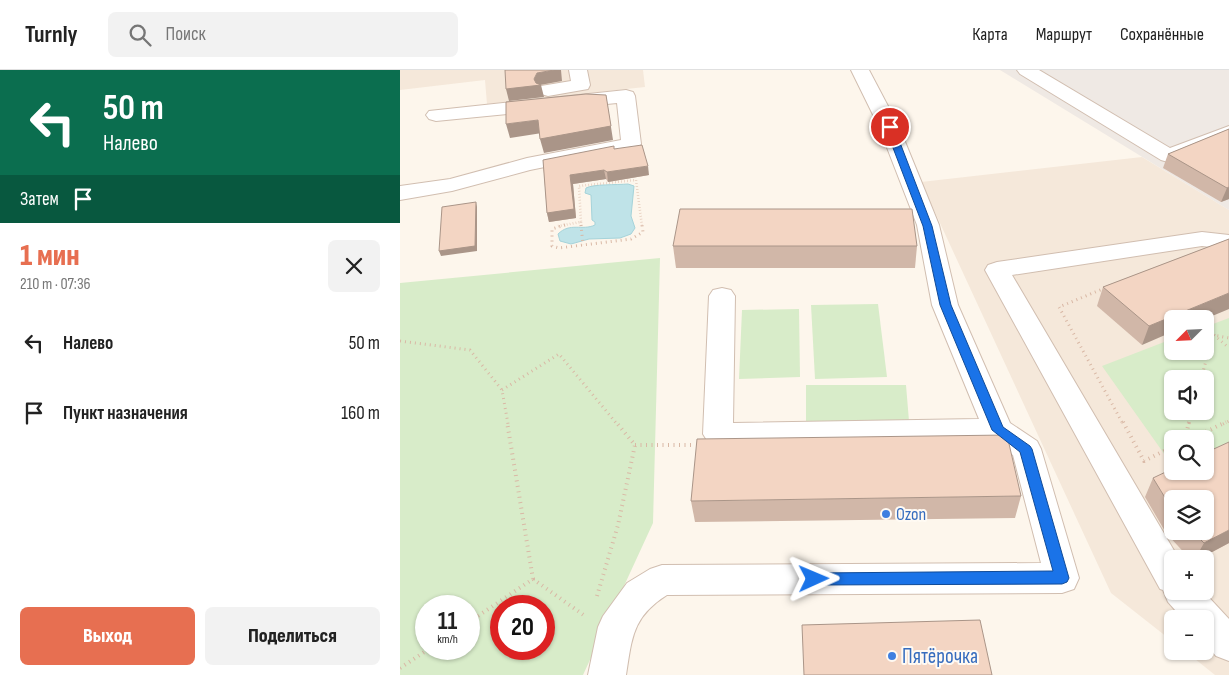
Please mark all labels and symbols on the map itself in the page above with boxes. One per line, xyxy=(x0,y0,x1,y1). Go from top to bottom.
pin xyxy=(869,106,911,148)
north arrow xyxy=(1164,310,1214,360)
place label: Ozon xyxy=(896,504,926,525)
marker: Ozon xyxy=(880,508,892,520)
position arrow xyxy=(787,552,839,604)
speed limit sign: 20 xyxy=(490,595,555,660)
place label: Пятёрочка xyxy=(902,644,978,669)
marker: Пятёрочка xyxy=(886,650,898,662)

